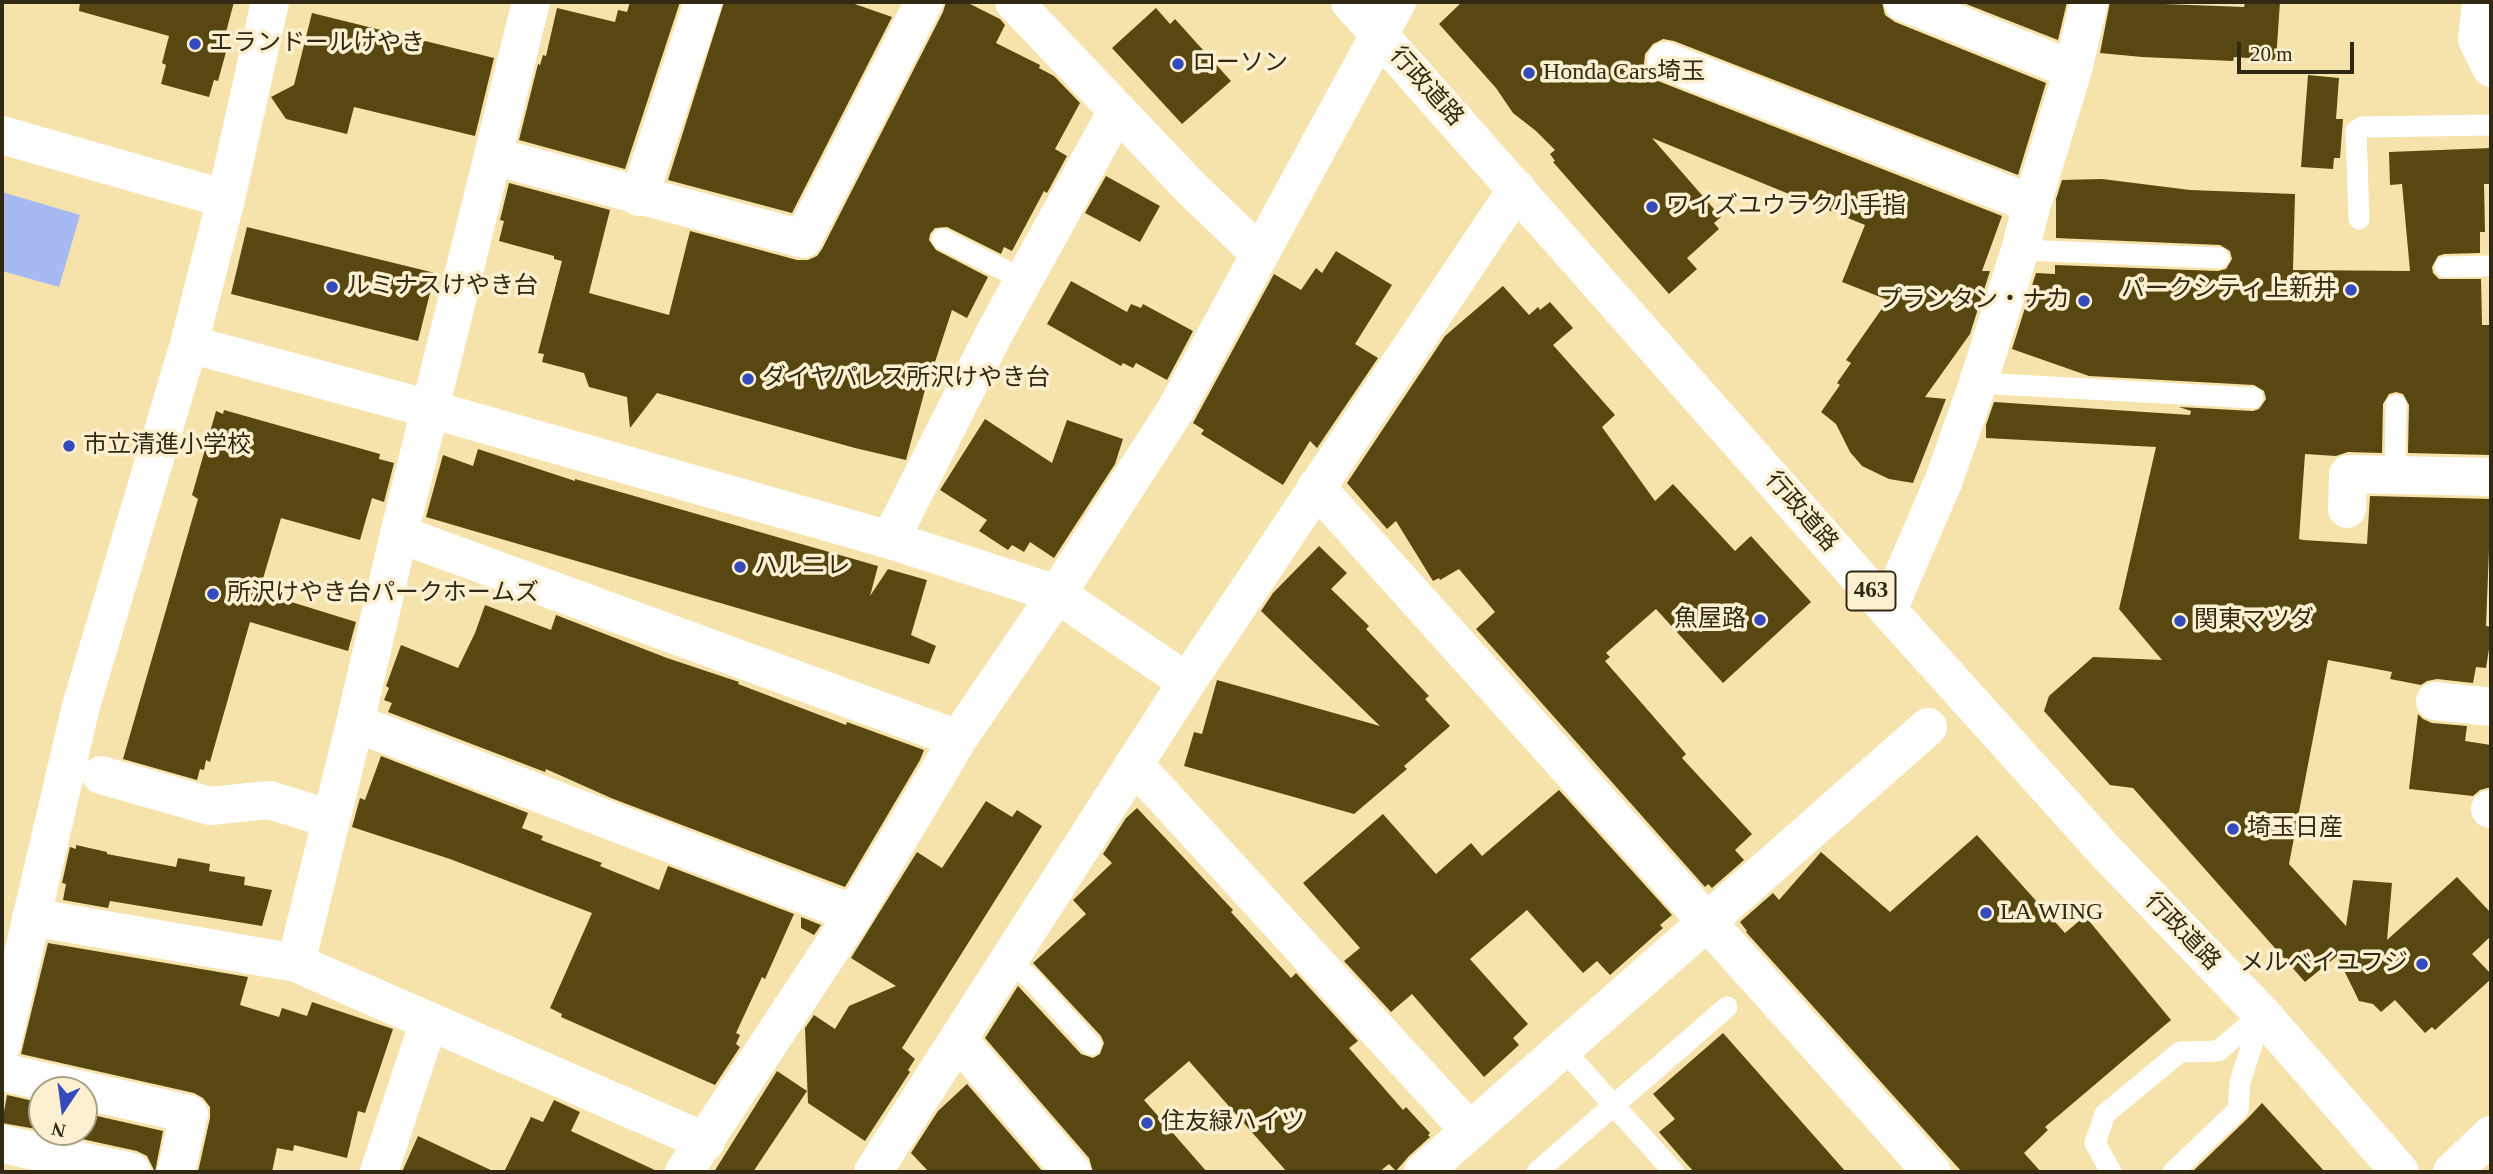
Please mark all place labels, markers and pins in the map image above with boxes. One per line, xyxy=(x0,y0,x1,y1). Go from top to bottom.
place label: エランドールけやき xyxy=(209,30,425,58)
marker: エランドールけやき xyxy=(187,36,203,52)
place label: ローソン xyxy=(1192,50,1288,78)
marker: ローソン xyxy=(1170,56,1186,72)
place label: Honda Cars埼玉 xyxy=(1543,59,1705,87)
marker: Honda Cars埼玉 xyxy=(1521,65,1537,81)
place label: ワイズユウラク小手指 xyxy=(1666,193,1906,221)
marker: ワイズユウラク小手指 xyxy=(1644,199,1660,215)
place label: ルミナスけやき台 xyxy=(346,273,538,301)
place label: パークシティ上新井 xyxy=(2121,276,2337,304)
marker: ルミナスけやき台 xyxy=(324,279,340,295)
marker: パークシティ上新井 xyxy=(2343,282,2359,298)
place label: プランタン・ナカ xyxy=(1878,287,2070,315)
marker: プランタン・ナカ xyxy=(2076,293,2092,309)
place label: ダイヤパレス所沢けやき台 xyxy=(762,365,1050,393)
marker: ダイヤパレス所沢けやき台 xyxy=(740,371,756,387)
place label: 市立清進小学校 xyxy=(83,432,251,460)
marker: 市立清進小学校 xyxy=(61,438,77,454)
place label: ハルニレ xyxy=(754,553,850,581)
marker: ハルニレ xyxy=(732,559,748,575)
place label: 所沢けやき台パークホームズ xyxy=(227,580,539,608)
marker: 所沢けやき台パークホームズ xyxy=(205,586,221,602)
place label: 魚屋路 xyxy=(1674,606,1746,634)
place label: 関東マツダ xyxy=(2194,607,2314,635)
marker: 魚屋路 xyxy=(1752,612,1768,628)
marker: 関東マツダ xyxy=(2172,613,2188,629)
place label: 埼玉日産 xyxy=(2247,815,2343,843)
marker: 埼玉日産 xyxy=(2225,821,2241,837)
place label: LA WING xyxy=(2000,899,2103,927)
marker: LA WING xyxy=(1978,905,1994,921)
place label: メルベイユフジ xyxy=(2240,950,2408,978)
marker: メルベイユフジ xyxy=(2414,956,2430,972)
place label: 住友緑ハイツ xyxy=(1161,1109,1305,1137)
marker: 住友緑ハイツ xyxy=(1139,1115,1155,1131)

